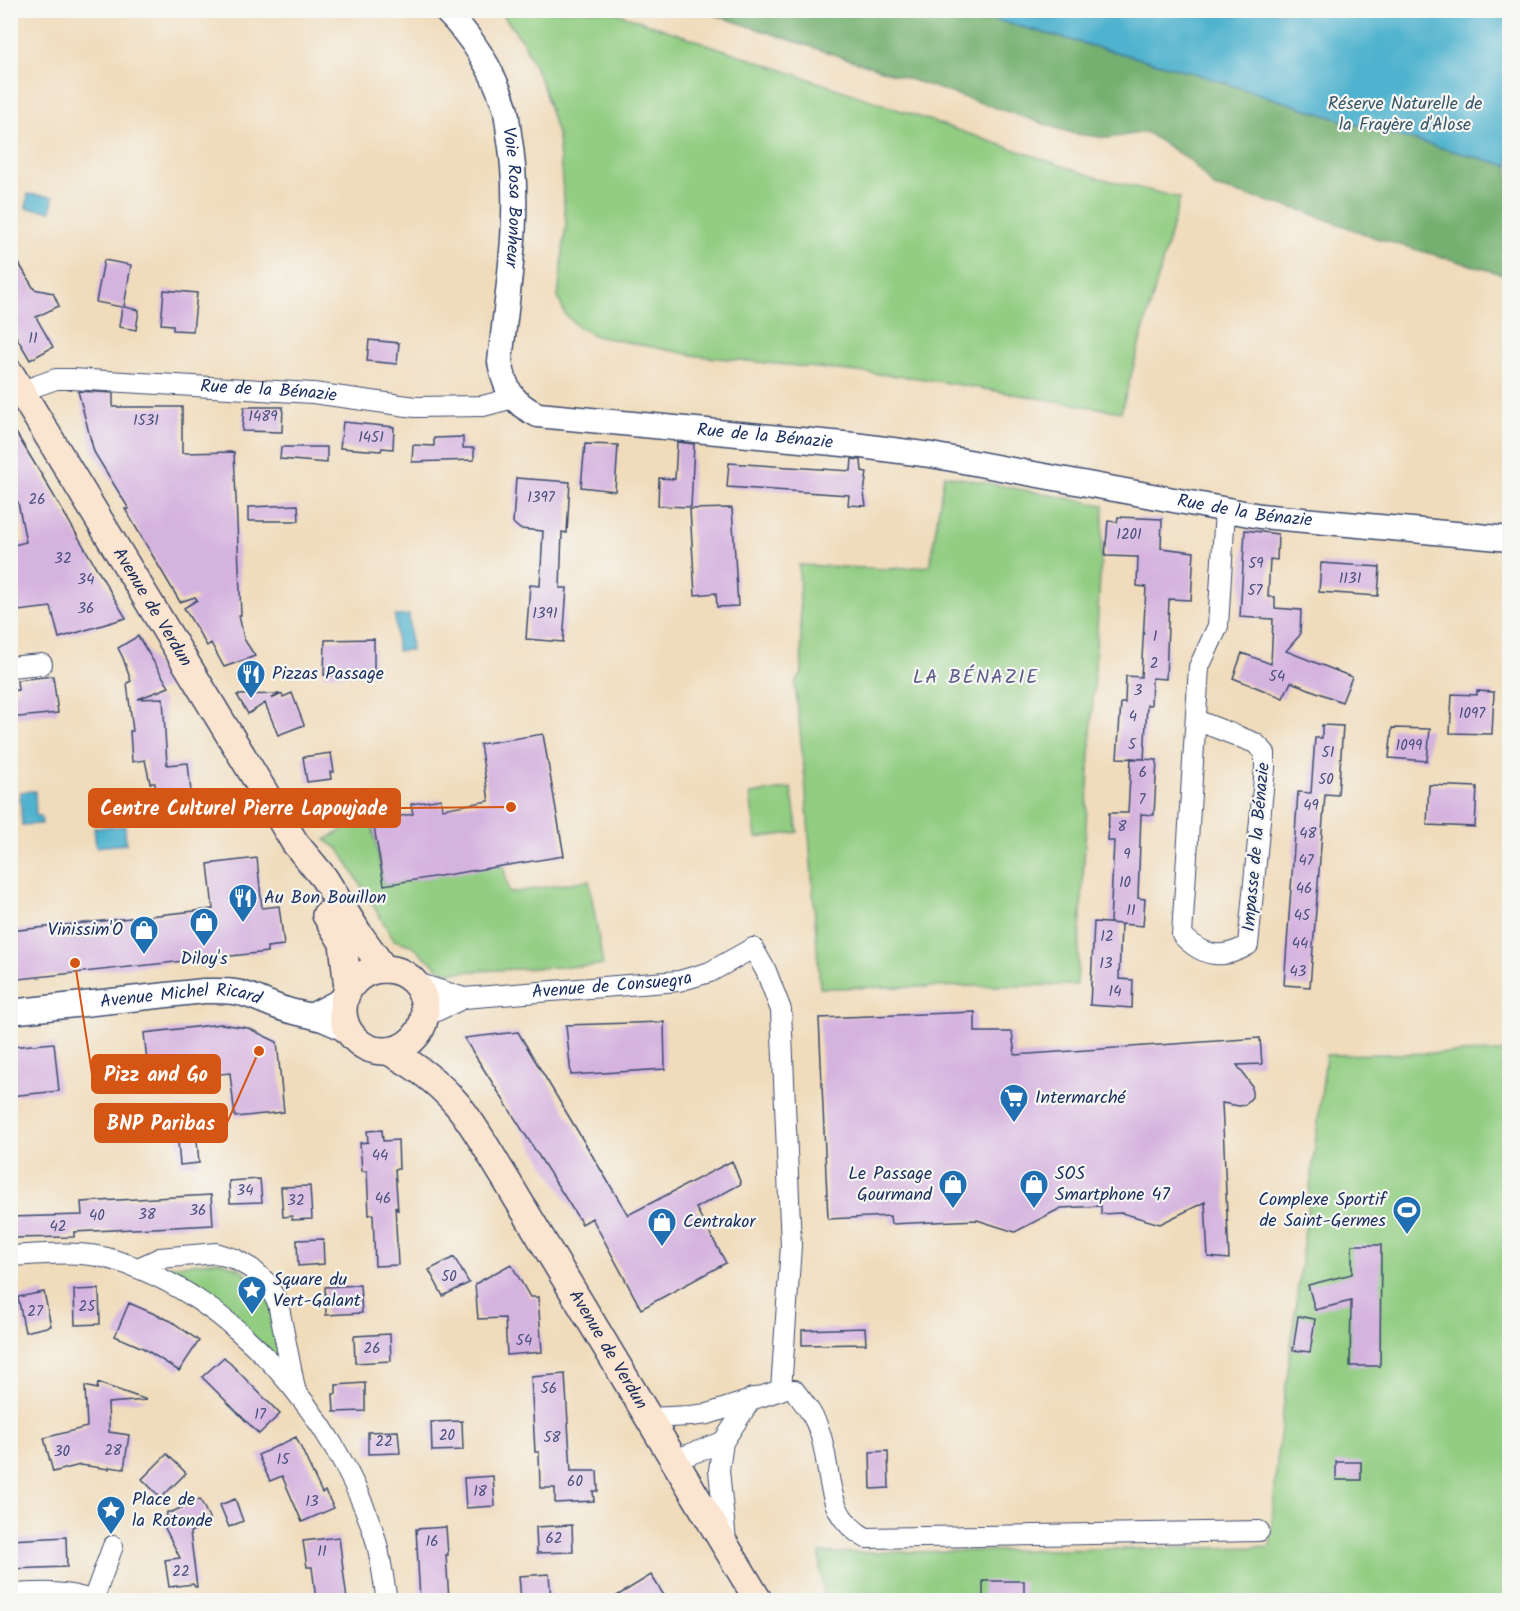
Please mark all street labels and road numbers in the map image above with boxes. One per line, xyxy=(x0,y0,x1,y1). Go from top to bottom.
street label: Voie Rosa Bonheur xyxy=(494,126,529,270)
street label: Rue de la Bénazie xyxy=(200,372,339,411)
street label: Rue de la Bénazie xyxy=(696,416,834,457)
street label: Rue de la Bénazie xyxy=(1175,486,1314,535)
street label: Avenue de Verdun xyxy=(105,542,200,673)
street label: Impasse de la Bénazie xyxy=(1235,761,1279,933)
street label: Avenue de Consuegra xyxy=(531,963,696,1007)
street label: Avenue Michel Ricard xyxy=(99,976,267,1017)
street label: Avenue de Verdun xyxy=(561,1284,655,1415)

